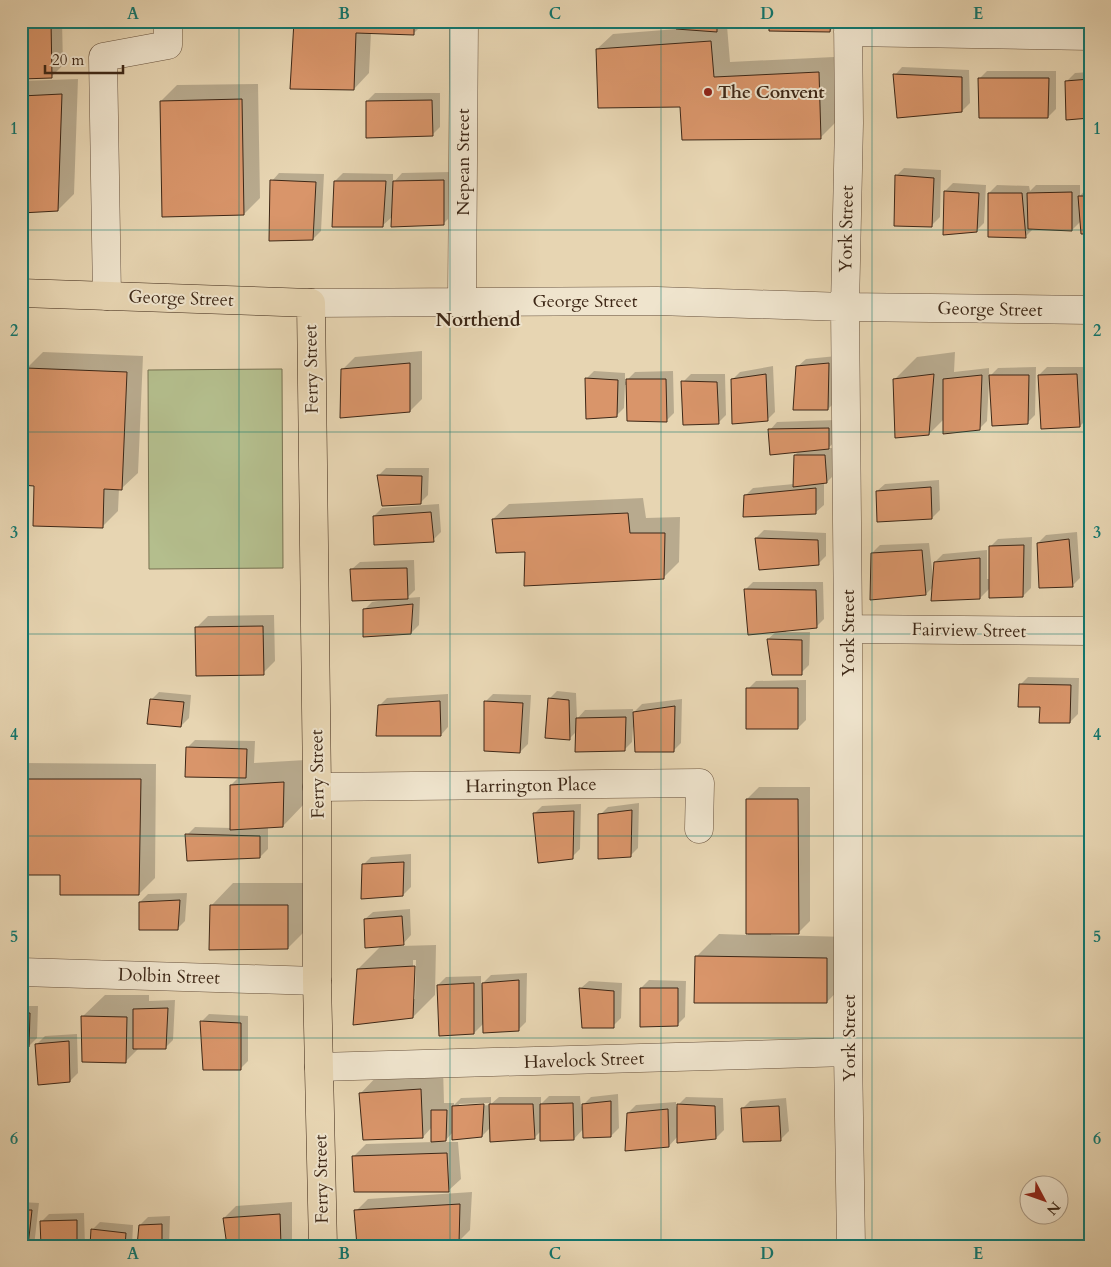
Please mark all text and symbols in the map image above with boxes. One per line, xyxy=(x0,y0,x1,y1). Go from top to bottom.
text: A xyxy=(127,3,139,25)
text: B xyxy=(338,3,350,25)
text: C xyxy=(549,3,561,25)
text: D xyxy=(760,3,774,25)
text: E xyxy=(973,3,983,25)
scale bar xyxy=(45,42,122,74)
text: 20 m xyxy=(52,50,84,70)
place label: The Convent xyxy=(718,80,825,105)
marker: The Convent xyxy=(702,86,714,98)
street label: Nepean Street xyxy=(451,108,476,216)
text: 1 xyxy=(10,118,18,140)
text: 1 xyxy=(1093,118,1101,140)
street label: York Street xyxy=(833,185,860,273)
street label: George Street xyxy=(128,284,234,313)
street label: George Street xyxy=(532,289,638,314)
street label: George Street xyxy=(937,296,1043,323)
district label: Northend xyxy=(435,307,521,333)
text: 2 xyxy=(10,320,18,342)
text: 2 xyxy=(1093,320,1101,342)
street label: Ferry Street xyxy=(298,324,325,414)
text: 3 xyxy=(10,522,18,544)
text: 3 xyxy=(1093,522,1101,544)
street label: York Street xyxy=(836,589,861,677)
street label: Fairview Street xyxy=(911,617,1027,644)
text: 4 xyxy=(10,724,18,746)
text: 4 xyxy=(1093,724,1101,746)
street label: Ferry Street xyxy=(304,729,331,819)
street label: Harrington Place xyxy=(465,772,597,799)
text: 5 xyxy=(10,926,18,948)
text: 5 xyxy=(1093,926,1101,948)
street label: Dolbin Street xyxy=(118,962,221,991)
street label: York Street xyxy=(837,994,862,1082)
street label: Havelock Street xyxy=(523,1046,645,1075)
text: 6 xyxy=(10,1128,18,1150)
text: 6 xyxy=(1093,1128,1101,1150)
street label: Ferry Street xyxy=(308,1134,335,1224)
north arrow xyxy=(1018,1174,1068,1224)
text: N xyxy=(1042,1197,1065,1219)
text: A xyxy=(127,1243,139,1265)
text: B xyxy=(338,1243,350,1265)
text: C xyxy=(549,1243,561,1265)
text: D xyxy=(760,1243,774,1265)
text: E xyxy=(973,1243,983,1265)

